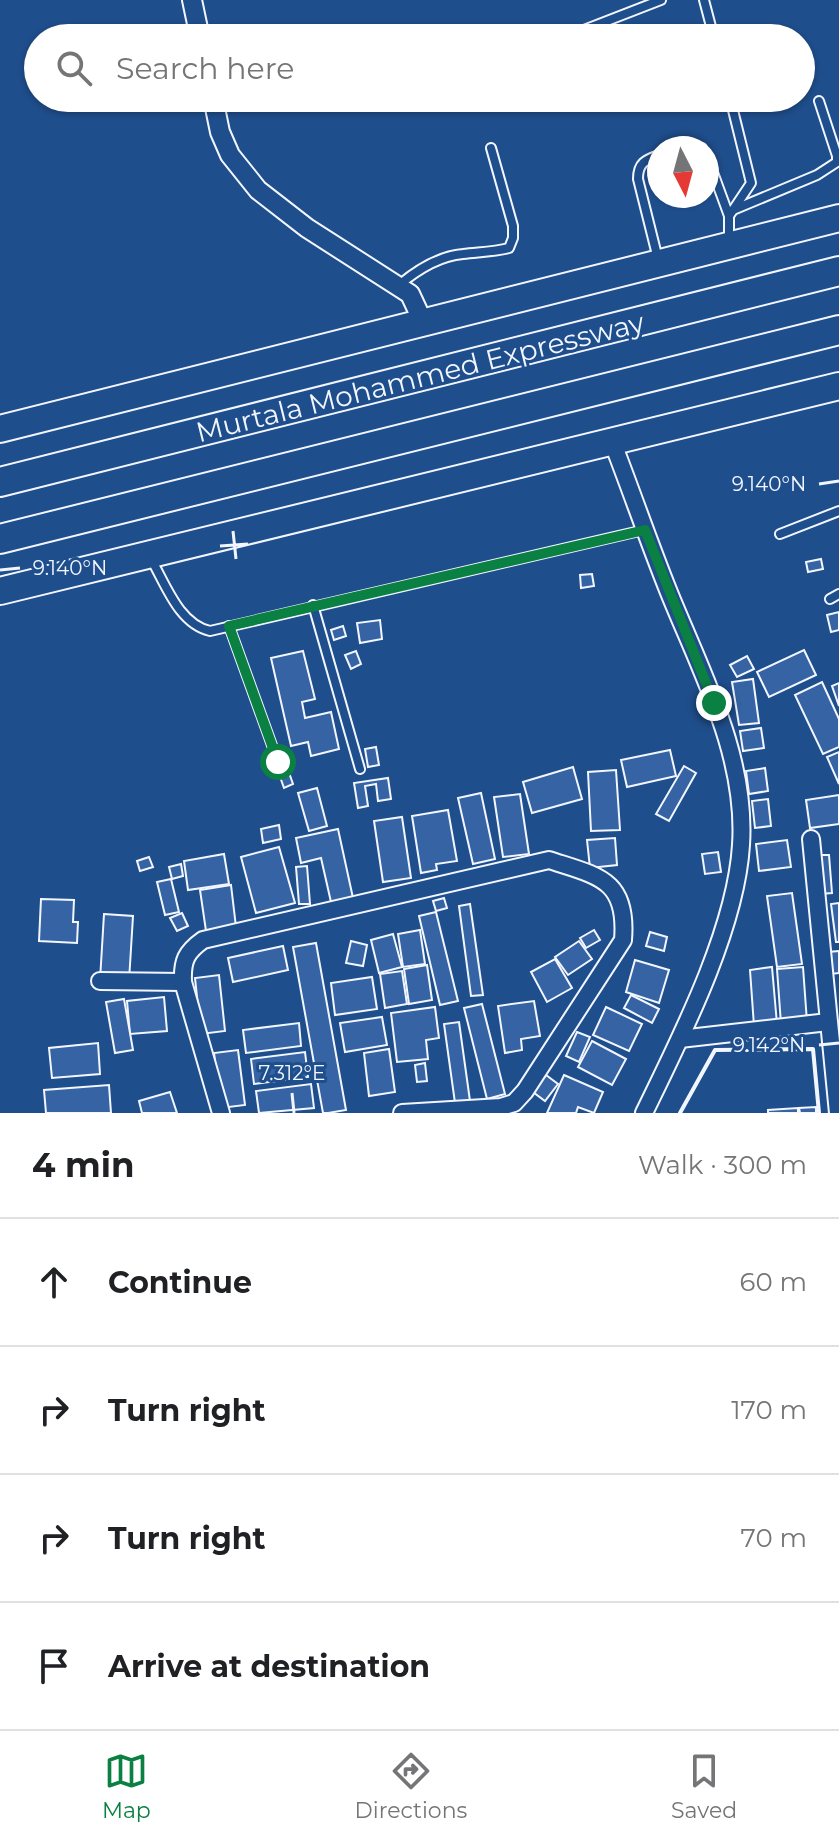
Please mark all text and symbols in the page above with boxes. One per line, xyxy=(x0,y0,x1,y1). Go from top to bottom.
search box xyxy=(24,24,815,112)
icon: search xyxy=(52,46,96,90)
text: Search here xyxy=(116,50,294,87)
north arrow xyxy=(647,136,719,208)
street label: Murtala Mohammed Expressway xyxy=(192,305,648,449)
text: 9.140°N xyxy=(732,472,806,496)
text: 9.140°N xyxy=(33,556,107,580)
route end xyxy=(696,685,732,721)
route start xyxy=(260,744,296,780)
text: 9.142°N xyxy=(733,1033,805,1057)
text: 7.312°E xyxy=(259,1061,325,1085)
text: 4 min xyxy=(32,1144,134,1186)
text: Walk · 300 m xyxy=(638,1149,807,1181)
icon: ahead xyxy=(32,1260,76,1304)
text: Continue xyxy=(108,1264,252,1301)
text: 60 m xyxy=(740,1266,807,1298)
icon: right xyxy=(32,1388,76,1432)
text: Turn right xyxy=(108,1392,265,1429)
text: 170 m xyxy=(731,1394,807,1426)
icon: right xyxy=(32,1516,76,1560)
text: Turn right xyxy=(108,1520,265,1557)
text: 70 m xyxy=(741,1522,807,1554)
icon: arrive xyxy=(32,1644,76,1688)
text: Arrive at destination xyxy=(108,1648,430,1685)
tab: Map xyxy=(102,1749,151,1824)
tab: Directions xyxy=(355,1749,467,1824)
tab: Saved xyxy=(671,1749,737,1824)

